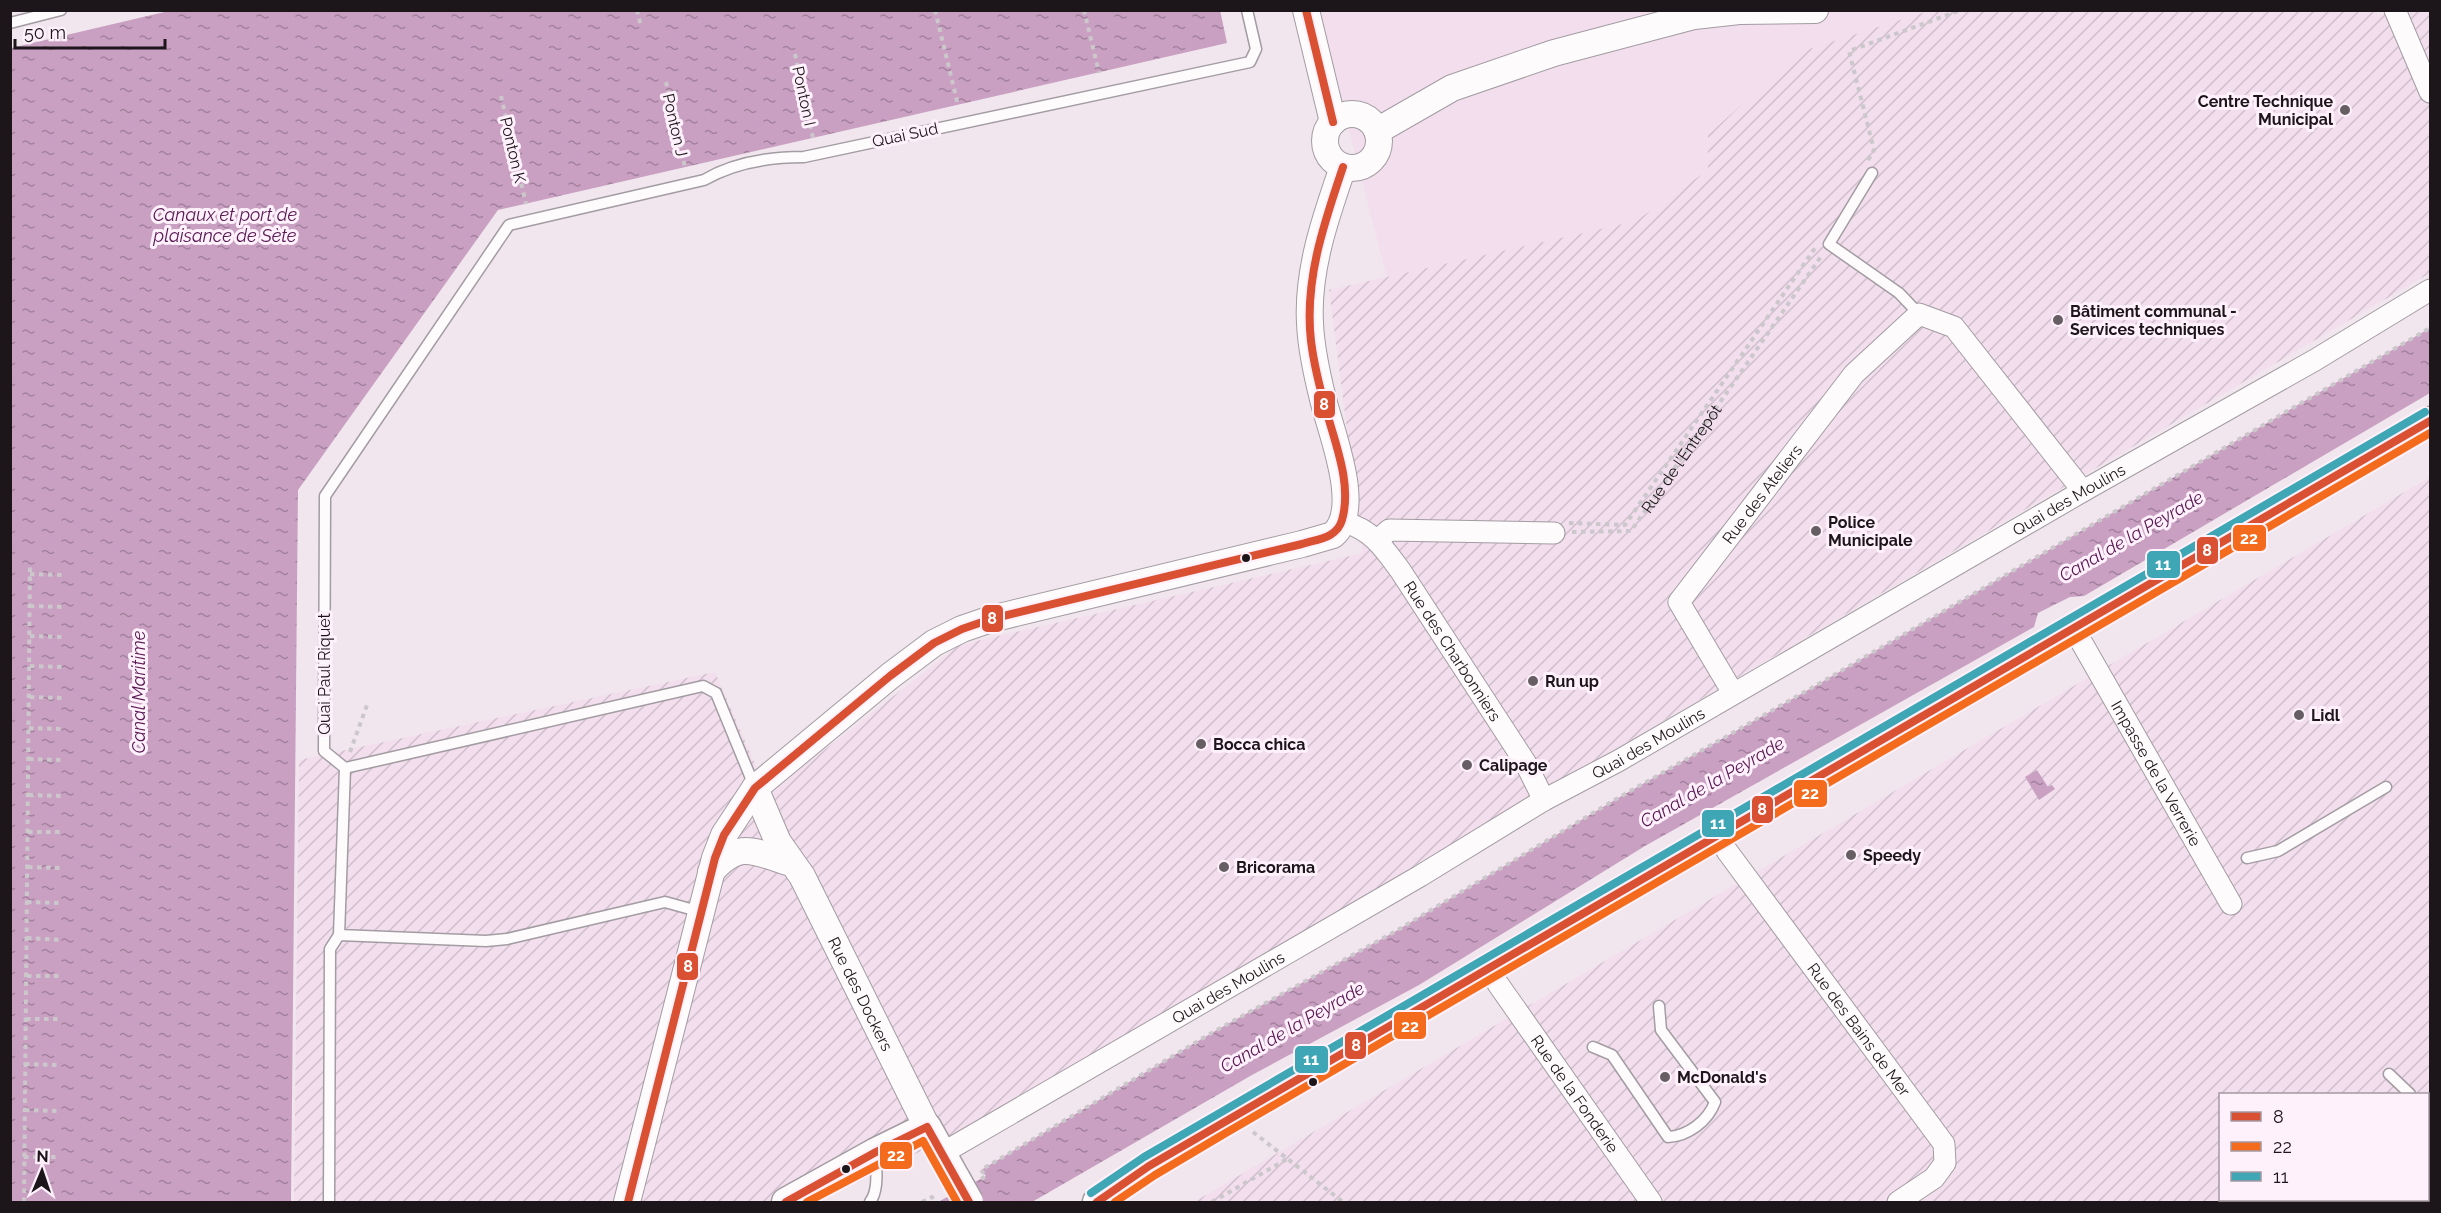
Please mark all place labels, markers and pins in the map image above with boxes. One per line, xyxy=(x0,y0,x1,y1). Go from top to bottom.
place label: Centre Technique Municipal xyxy=(2198,92,2334,129)
marker: Centre Technique Municipal xyxy=(2338,103,2352,117)
place label: Bâtiment communal - Services techniques xyxy=(2070,302,2237,339)
marker: Bâtiment communal - Services techniques xyxy=(2051,313,2065,327)
place label: Police Municipale xyxy=(1828,513,1913,550)
marker: Police Municipale xyxy=(1809,524,1823,538)
unlabelled marker xyxy=(1240,552,1252,564)
place label: Run up xyxy=(1545,672,1599,691)
marker: Run up xyxy=(1526,674,1540,688)
place label: Lidl xyxy=(2311,706,2341,725)
marker: Lidl xyxy=(2292,708,2306,722)
place label: Bocca chica xyxy=(1213,735,1306,754)
marker: Bocca chica xyxy=(1194,737,1208,751)
place label: Calipage xyxy=(1479,756,1548,775)
marker: Calipage xyxy=(1460,758,1474,772)
place label: Speedy xyxy=(1863,846,1921,865)
marker: Speedy xyxy=(1844,848,1858,862)
place label: Bricorama xyxy=(1236,858,1315,877)
marker: Bricorama xyxy=(1217,860,1231,874)
place label: McDonald's xyxy=(1677,1068,1767,1087)
marker: McDonald's xyxy=(1658,1070,1672,1084)
unlabelled marker xyxy=(1307,1076,1319,1088)
unlabelled marker xyxy=(840,1163,852,1175)

